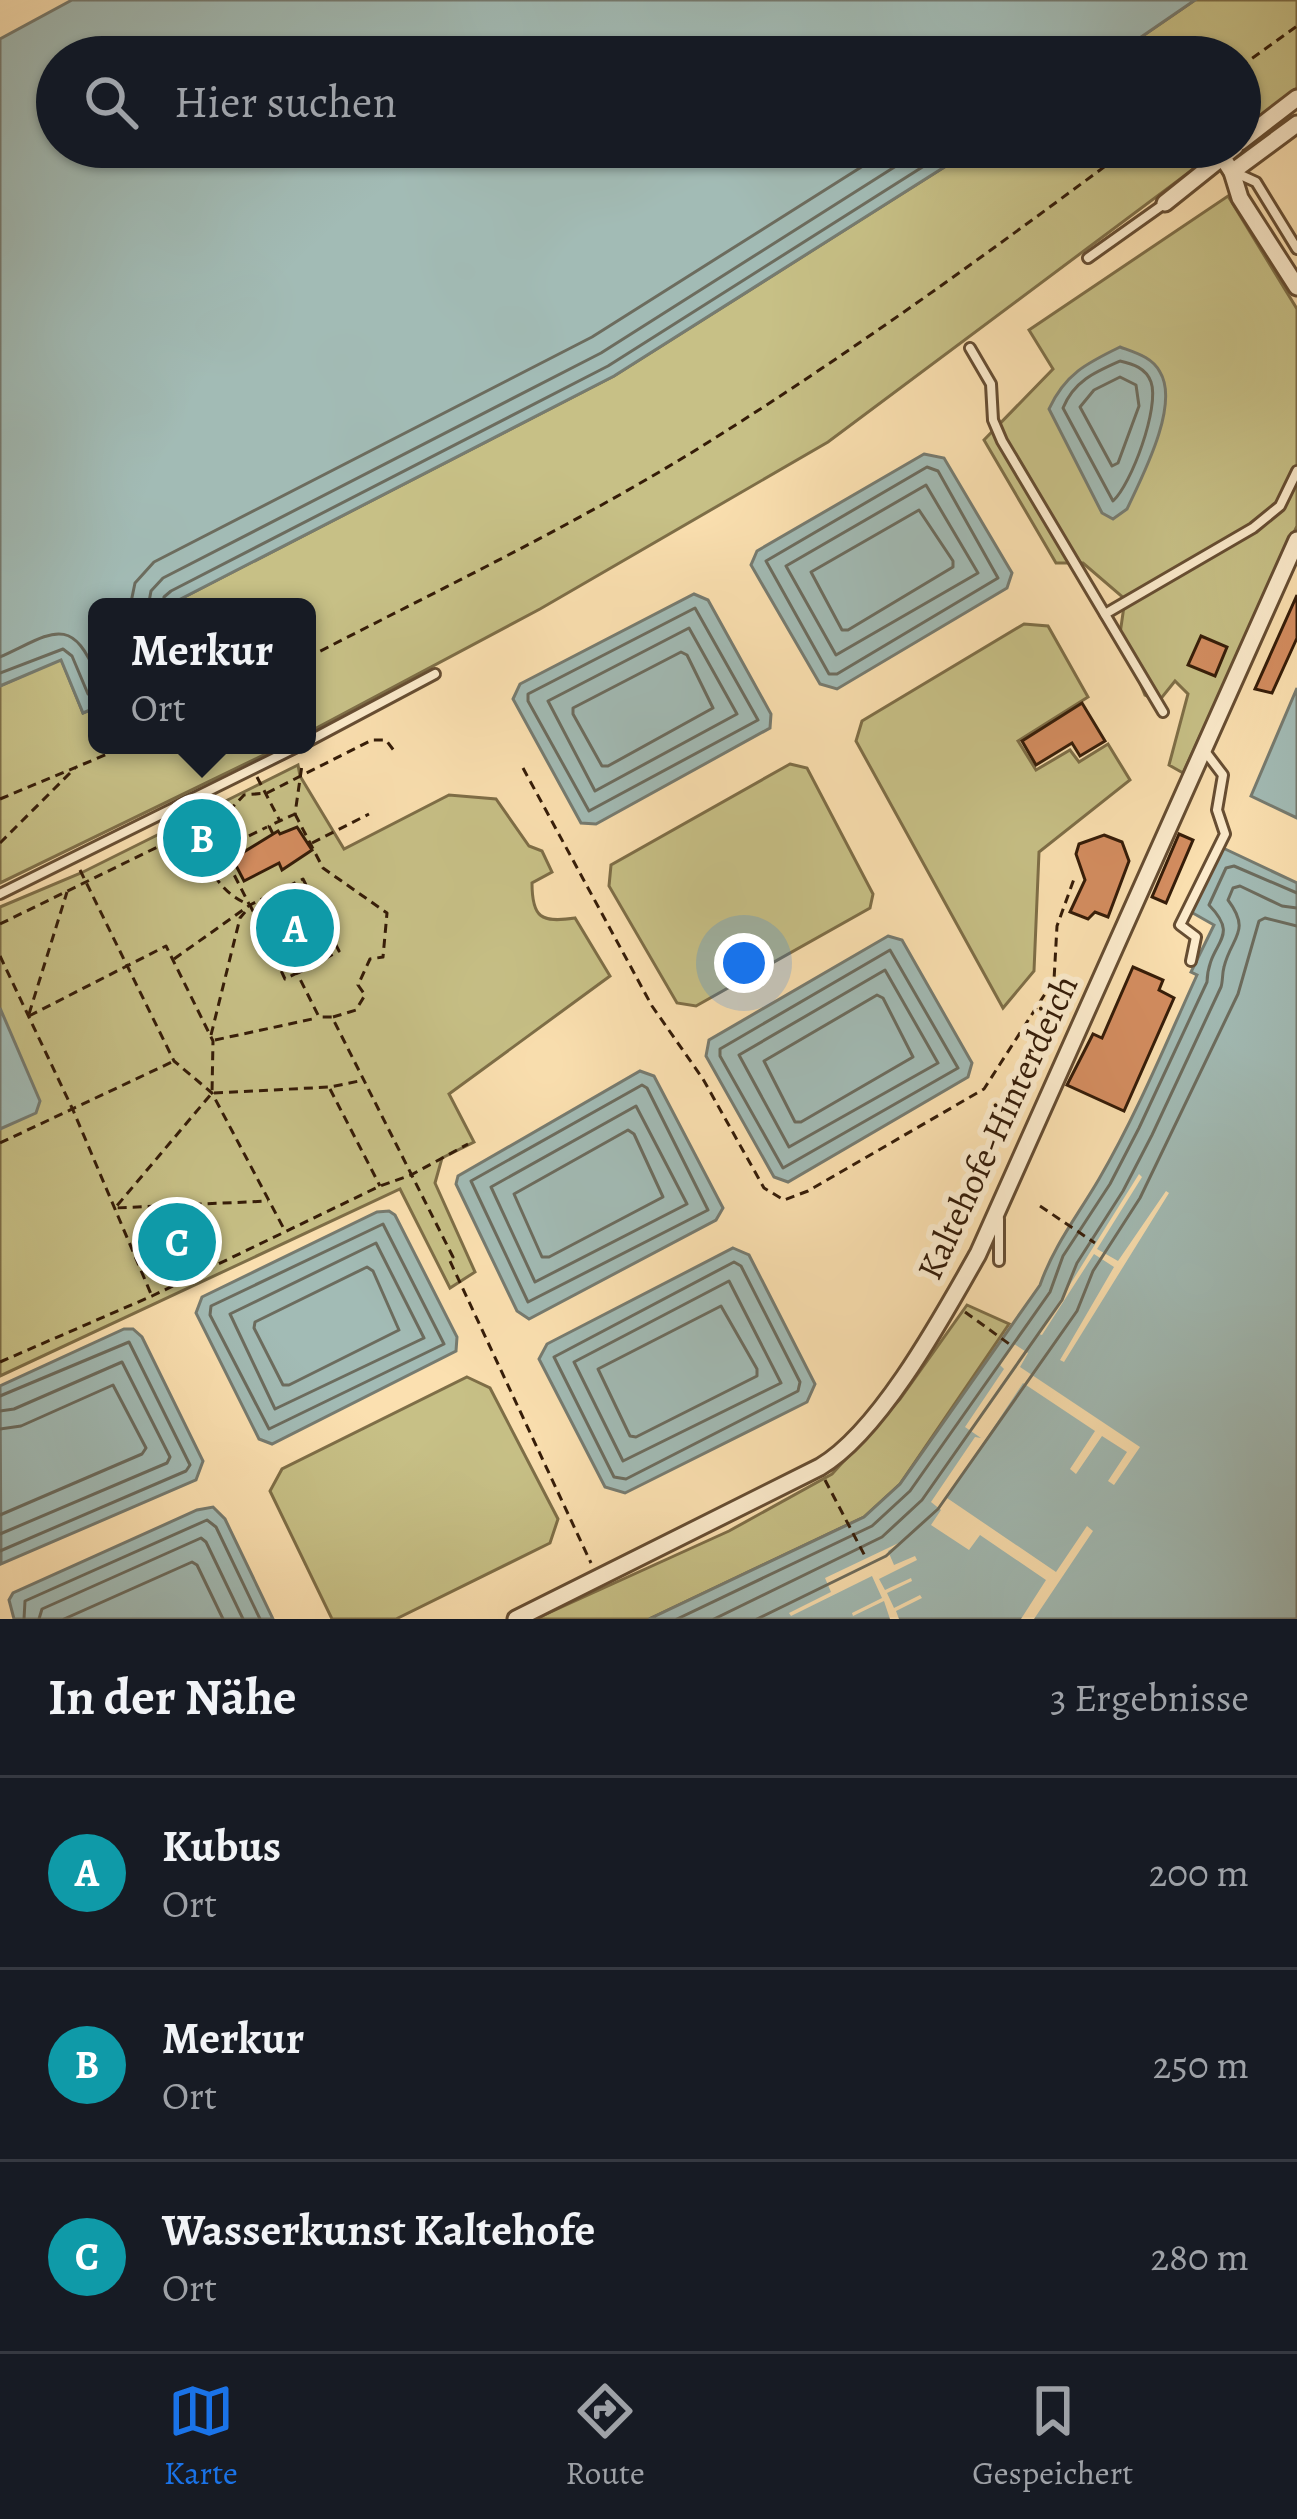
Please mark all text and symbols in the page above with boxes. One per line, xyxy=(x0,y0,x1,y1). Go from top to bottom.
search box xyxy=(36,36,1261,168)
icon: search xyxy=(78,69,144,135)
text: Hier suchen xyxy=(174,71,397,133)
popup xyxy=(88,598,316,754)
text: Merkur xyxy=(131,619,273,681)
text: Ort xyxy=(131,681,186,734)
pin: B xyxy=(163,793,241,883)
pin: A xyxy=(256,883,334,973)
your location xyxy=(714,933,774,993)
street label: Kaltehofe-Hinterdeich xyxy=(905,967,1089,1287)
pin: C xyxy=(138,1197,216,1287)
text: In der Nähe xyxy=(48,1662,297,1732)
text: 3 Ergebnisse xyxy=(1050,1671,1249,1724)
text: Kubus xyxy=(162,1815,281,1877)
text: A xyxy=(75,1846,99,1899)
text: 200 m xyxy=(1149,1846,1249,1899)
text: Ort xyxy=(162,1877,217,1930)
text: Merkur xyxy=(162,2007,304,2069)
text: B xyxy=(75,2038,99,2091)
text: 250 m xyxy=(1153,2038,1249,2091)
text: Ort xyxy=(162,2069,217,2122)
text: Wasserkunst Kaltehofe xyxy=(162,2199,595,2261)
text: C xyxy=(75,2230,99,2283)
text: 280 m xyxy=(1151,2230,1249,2283)
text: Ort xyxy=(162,2261,217,2314)
tab: Karte xyxy=(164,2378,238,2495)
tab: Route xyxy=(566,2378,645,2495)
tab: Gespeichert xyxy=(972,2378,1133,2495)

